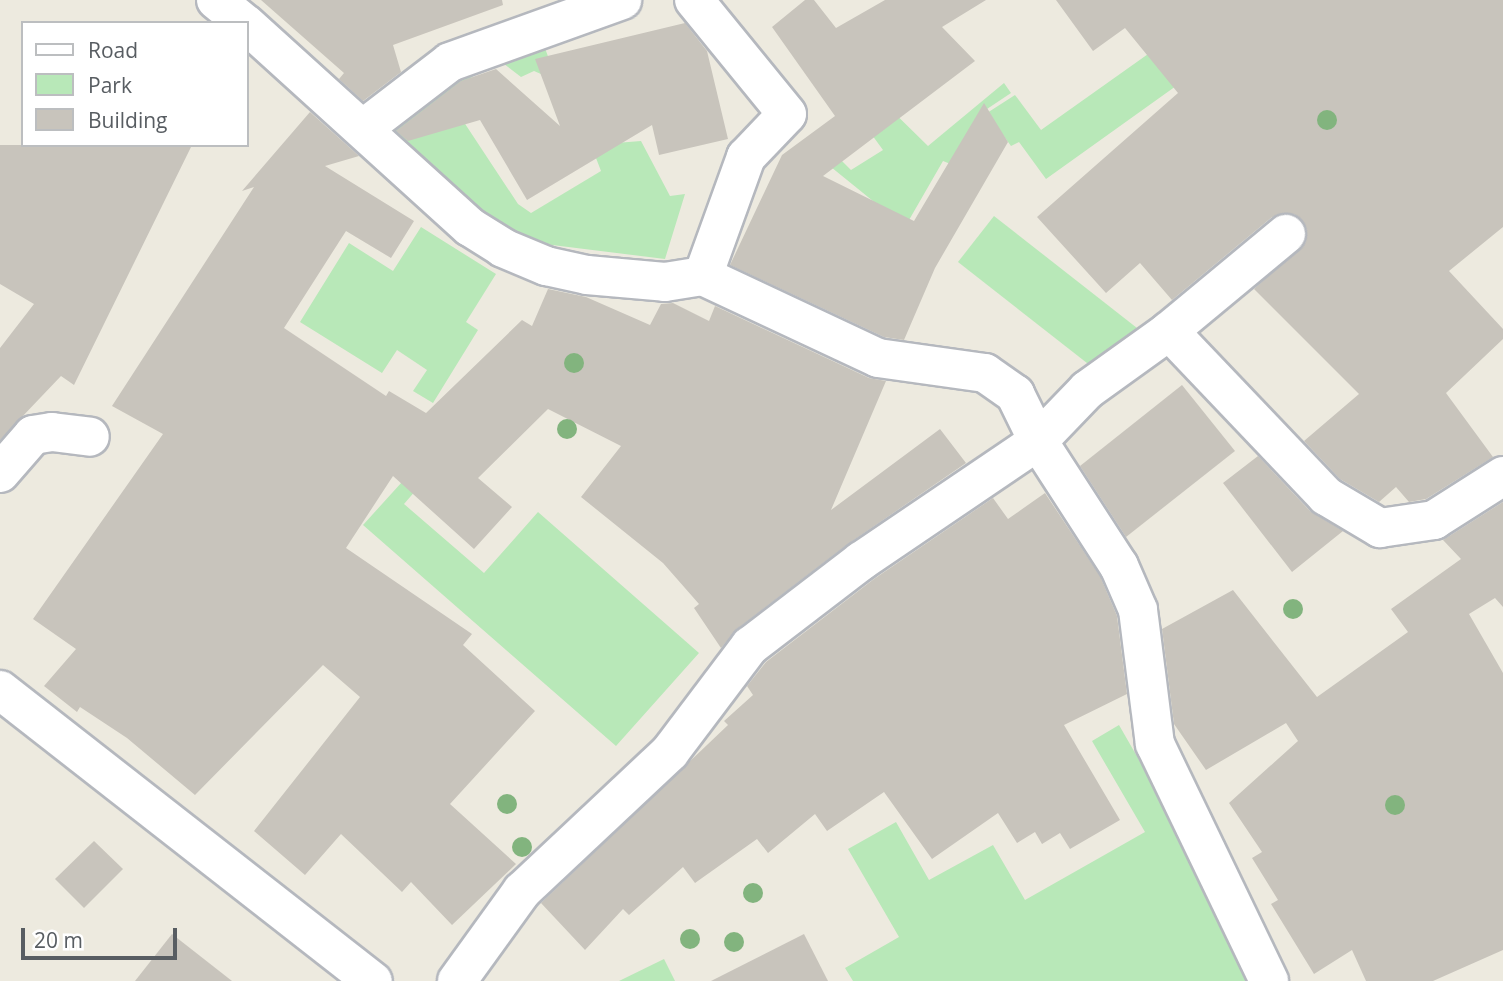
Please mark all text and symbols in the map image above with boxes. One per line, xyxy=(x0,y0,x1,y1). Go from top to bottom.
legend xyxy=(21,21,248,147)
text: Road xyxy=(88,36,138,64)
text: Park xyxy=(88,71,132,99)
text: Building xyxy=(88,106,167,134)
scale bar xyxy=(24,914,180,958)
text: 20 m xyxy=(34,926,83,954)

